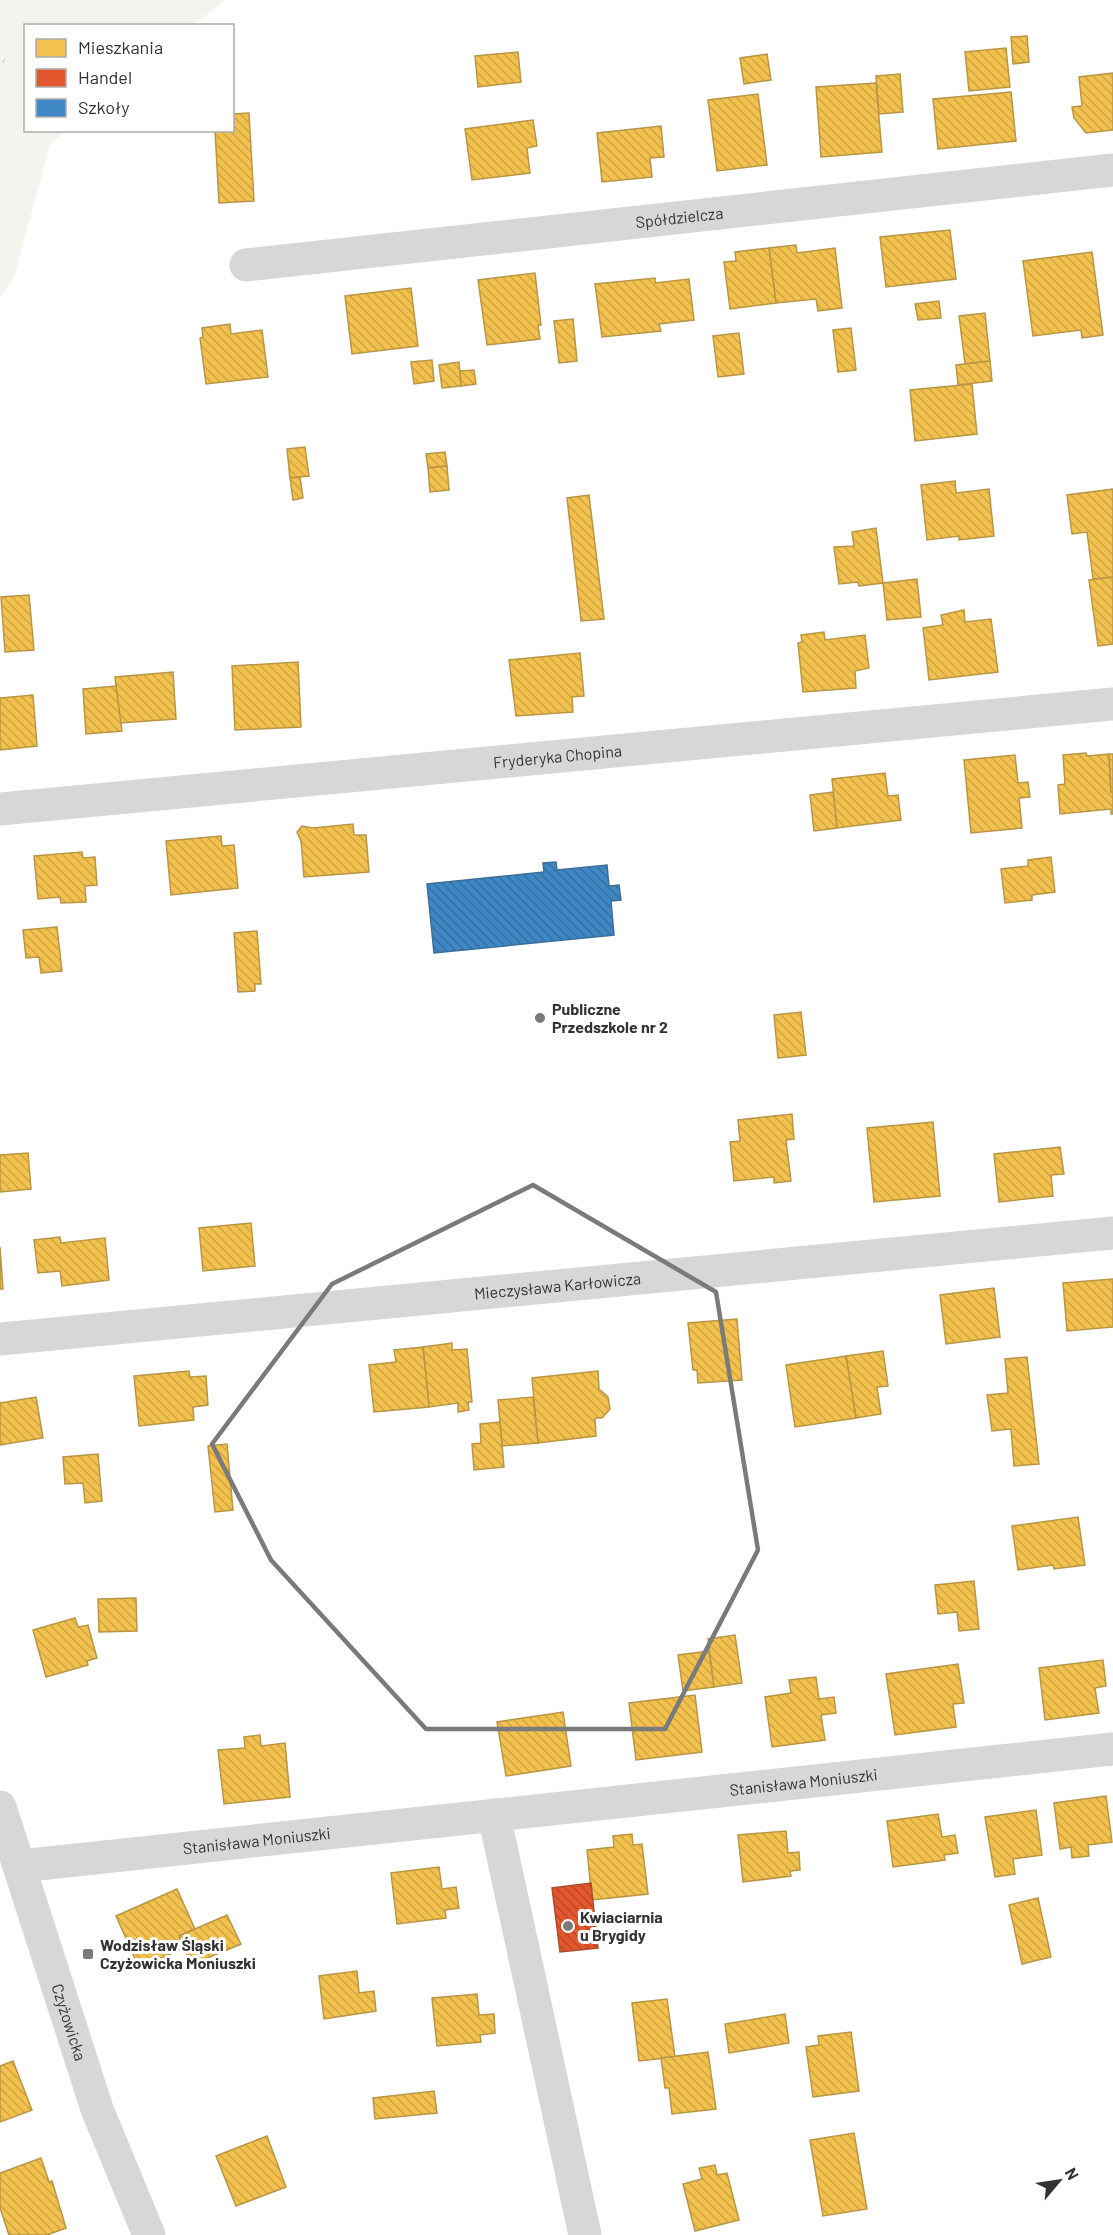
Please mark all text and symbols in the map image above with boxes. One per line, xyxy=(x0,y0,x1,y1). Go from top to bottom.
legend xyxy=(24,24,234,132)
text: Mieszkania xyxy=(78,36,163,58)
text: Handel xyxy=(78,66,132,88)
text: Szkoły xyxy=(78,96,129,118)
street label: Spółdzielcza xyxy=(635,203,724,231)
street label: Fryderyka Chopina xyxy=(492,740,623,771)
place label: Publiczne Przedszkole nr 2 xyxy=(552,999,668,1036)
marker: Publiczne Przedszkole nr 2 xyxy=(533,1011,547,1025)
street label: Mieczysława Karłowicza xyxy=(473,1268,642,1303)
street label: Stanisława Moniuszki xyxy=(729,1764,878,1799)
street label: Stanisława Moniuszki xyxy=(182,1823,331,1858)
place label: Kwiaciarnia u Brygidy xyxy=(580,1907,663,1944)
marker: Kwiaciarnia u Brygidy xyxy=(561,1919,575,1933)
place label: Wodzisław Śląski Czyżowicka Moniuszki xyxy=(100,1935,256,1972)
marker: Wodzisław Śląski Czyżowicka Moniuszki xyxy=(81,1947,95,1961)
street label: Czyżowicka xyxy=(48,1981,91,2063)
north arrow xyxy=(1029,2151,1089,2211)
text: N xyxy=(1062,2164,1083,2183)

